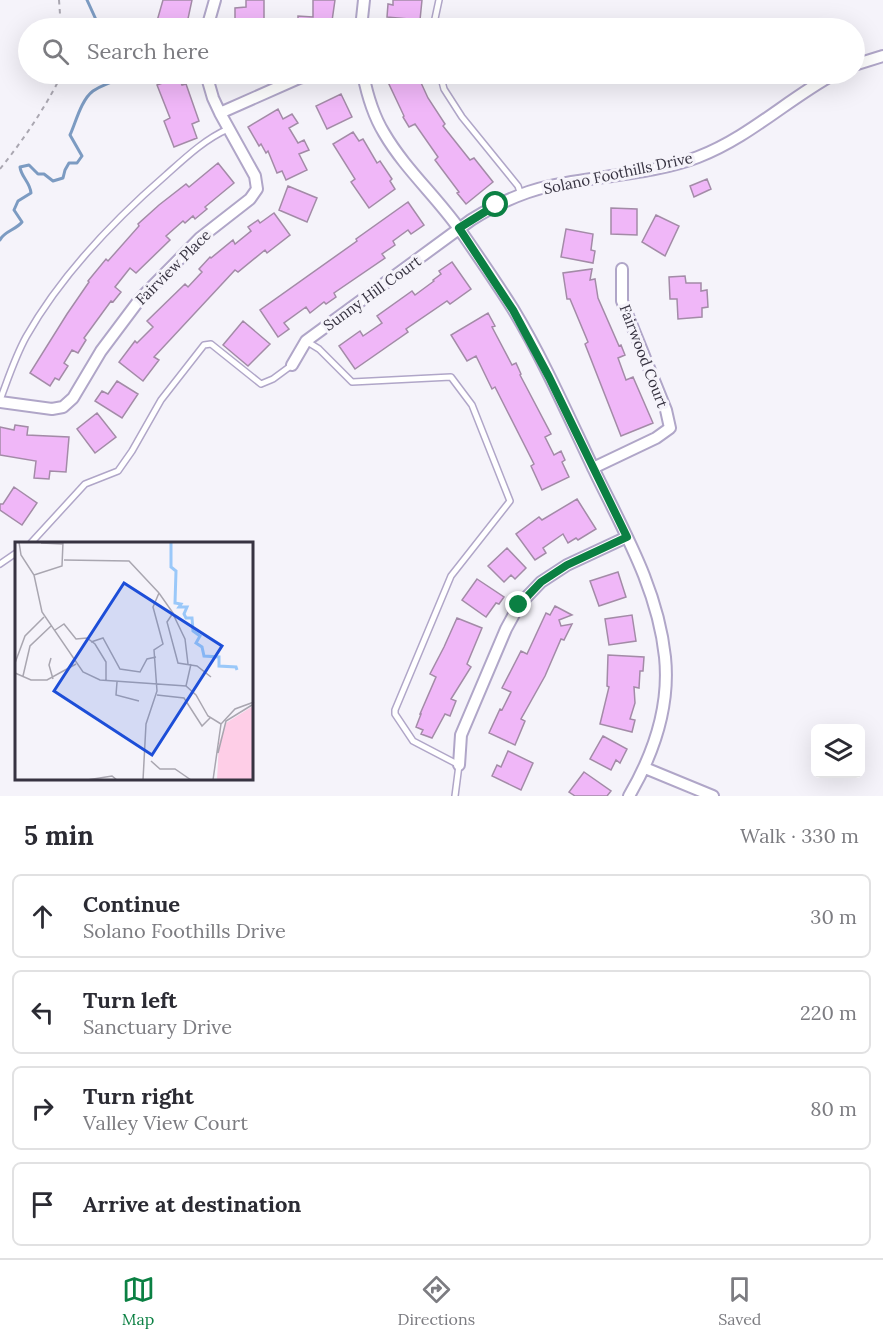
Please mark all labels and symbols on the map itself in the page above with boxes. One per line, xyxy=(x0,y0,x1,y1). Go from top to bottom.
street label: Solano Foothills Drive xyxy=(542,148,694,198)
route start xyxy=(482,191,508,217)
street label: Fairview Place xyxy=(131,225,215,309)
street label: Sunny Hill Court xyxy=(320,251,425,335)
street label: Fairwood Court xyxy=(616,302,672,411)
inset map xyxy=(15,542,254,781)
route end xyxy=(505,591,531,617)

